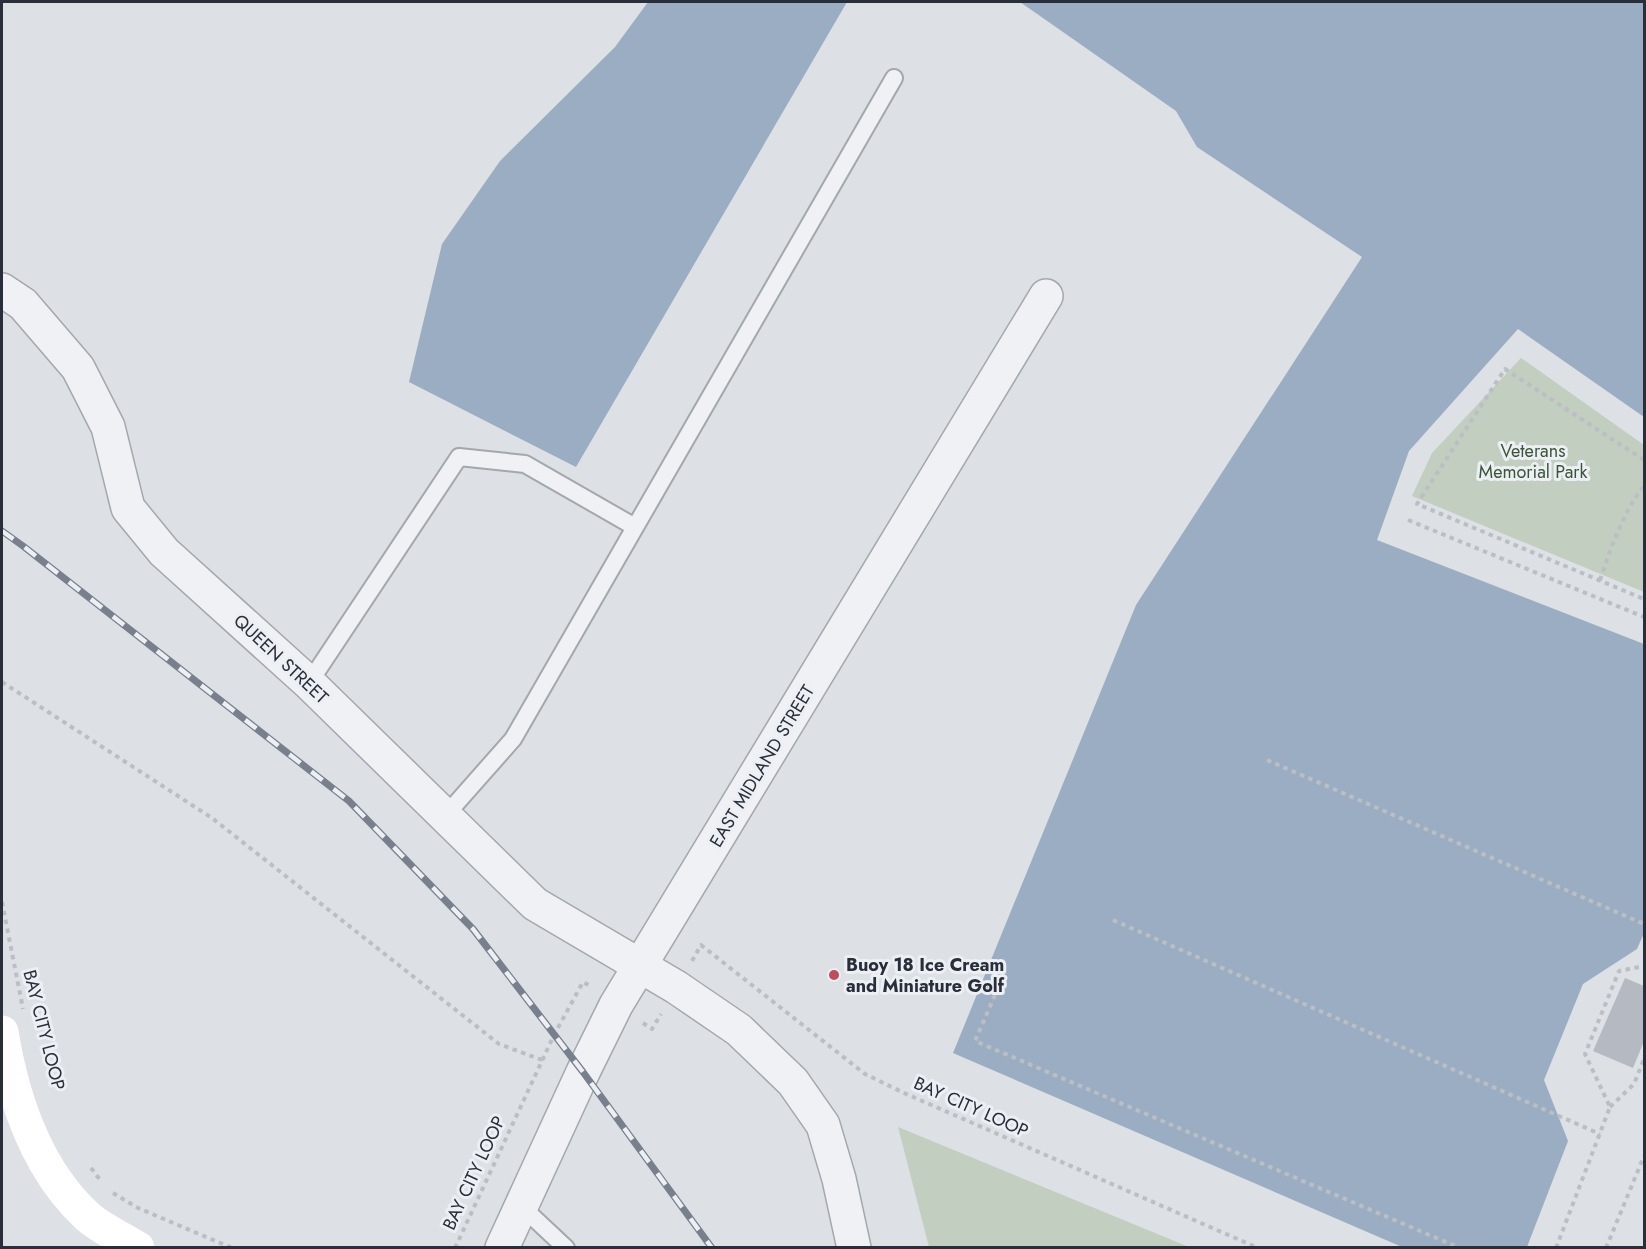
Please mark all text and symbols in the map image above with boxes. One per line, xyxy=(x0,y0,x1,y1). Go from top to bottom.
park label: Veterans Memorial Park xyxy=(1479,438,1587,485)
street label: QUEEN STREET xyxy=(228,608,335,710)
street label: EAST MIDLAND STREET xyxy=(703,679,821,852)
place label: Buoy 18 Ice Cream and Miniature Golf xyxy=(846,952,1005,999)
street label: BAY CITY LOOP xyxy=(17,967,72,1093)
marker: Buoy 18 Ice Cream and Miniature Golf xyxy=(827,968,841,982)
street label: BAY CITY LOOP xyxy=(910,1070,1033,1144)
street label: BAY CITY LOOP xyxy=(436,1112,512,1234)

